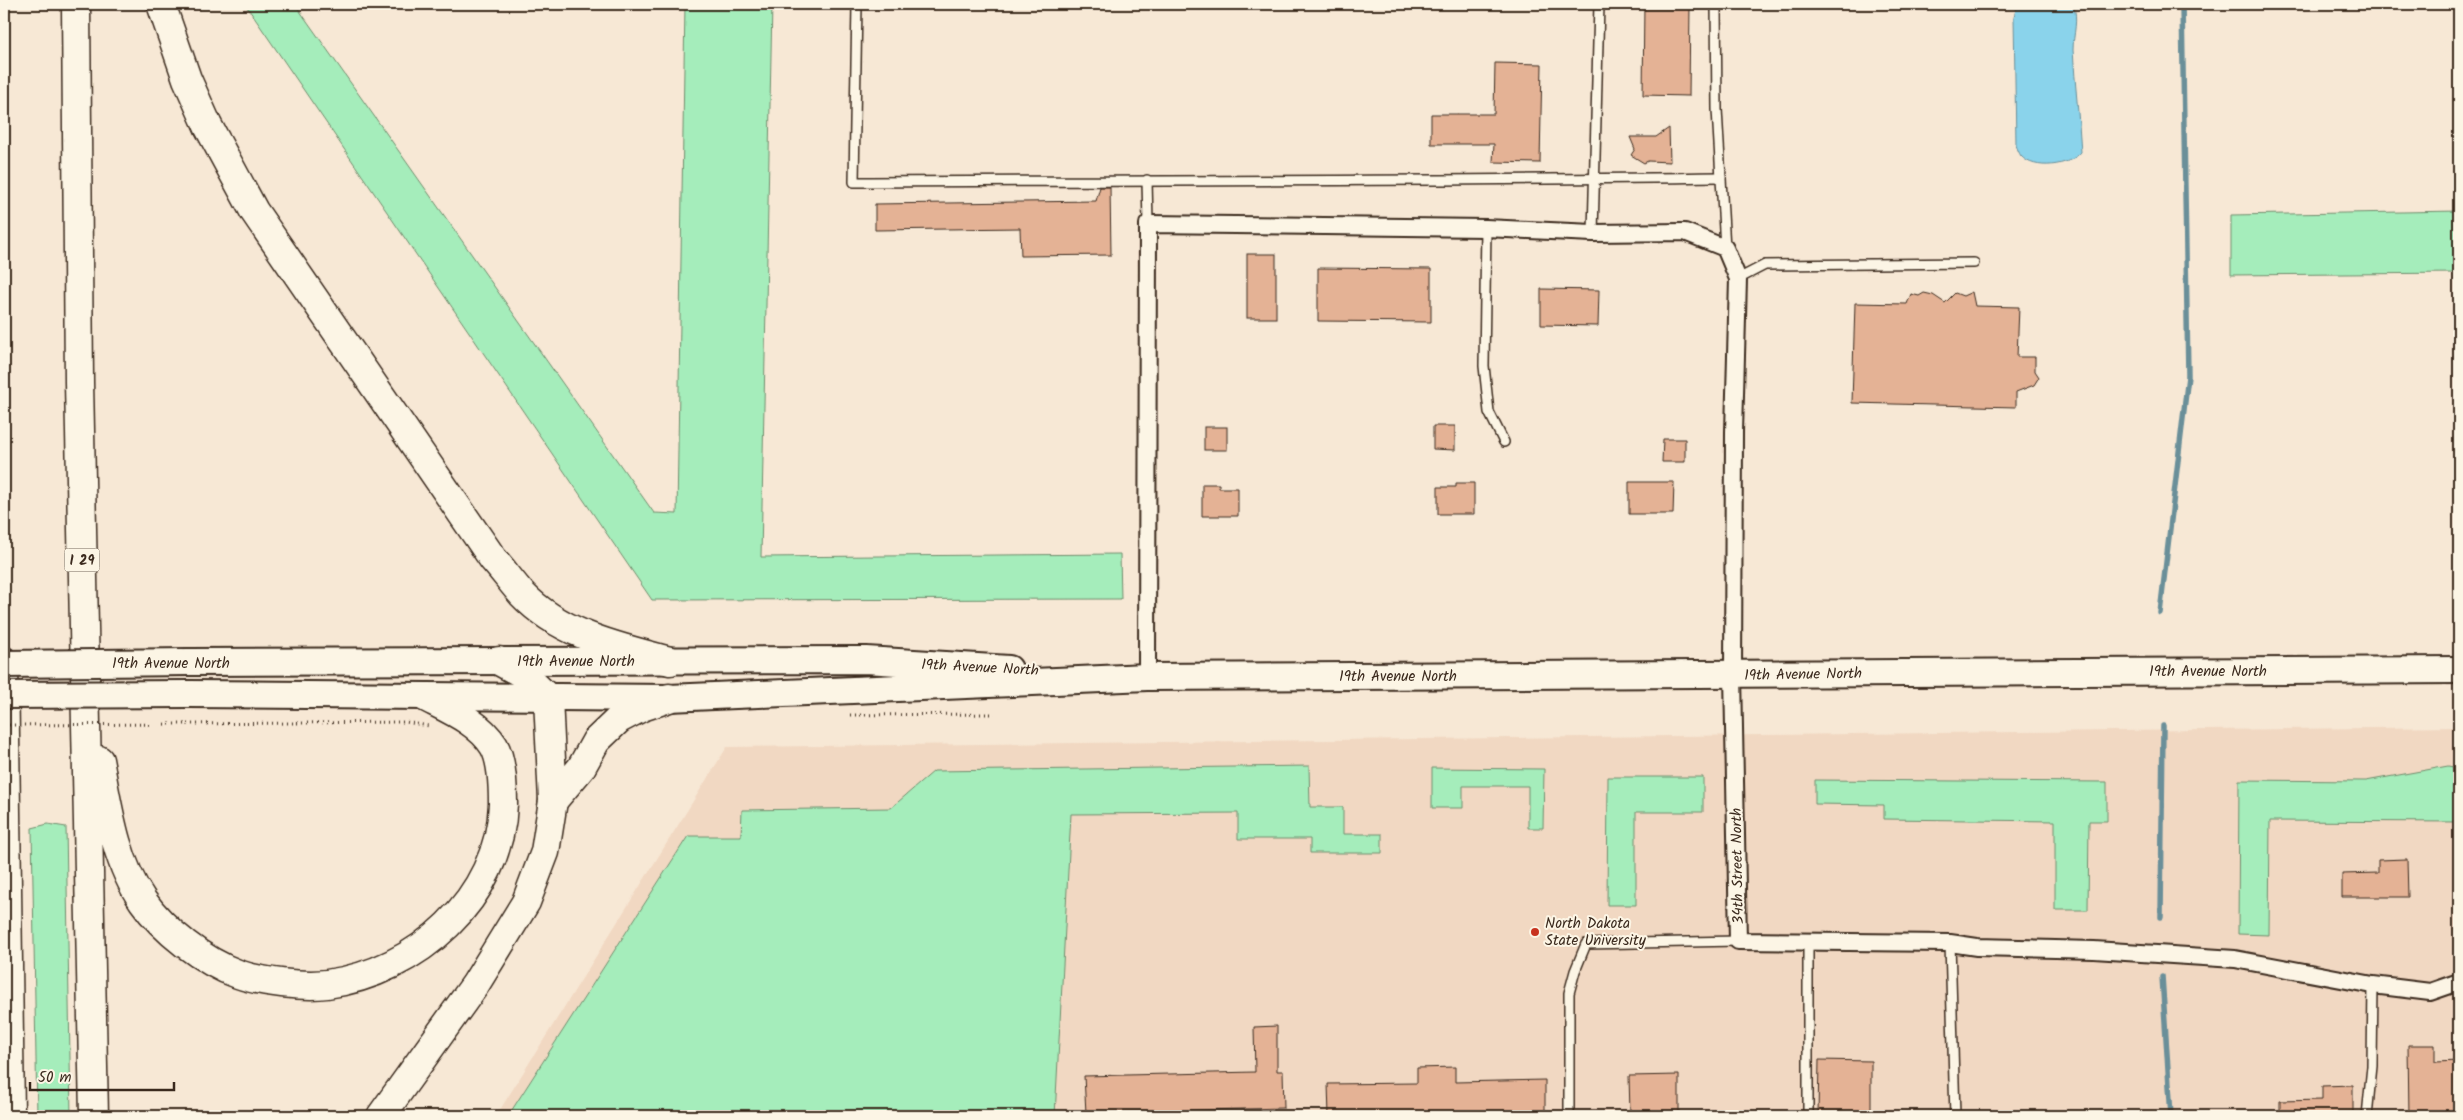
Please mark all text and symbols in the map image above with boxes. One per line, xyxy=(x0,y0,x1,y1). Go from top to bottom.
road number: I 29 xyxy=(64,548,100,572)
street label: 19th Avenue North xyxy=(517,650,635,674)
street label: 19th Avenue North xyxy=(112,652,230,676)
street label: 19th Avenue North xyxy=(920,653,1039,683)
street label: 19th Avenue North xyxy=(2149,660,2267,684)
street label: 19th Avenue North xyxy=(1744,662,1862,688)
street label: 19th Avenue North xyxy=(1339,665,1457,689)
street label: 34th Street North xyxy=(1725,808,1751,924)
place label: North Dakota State University xyxy=(1545,912,1647,953)
marker: North Dakota State University xyxy=(1529,926,1541,938)
scale bar xyxy=(30,1060,174,1092)
text: 50 m xyxy=(38,1066,72,1090)

